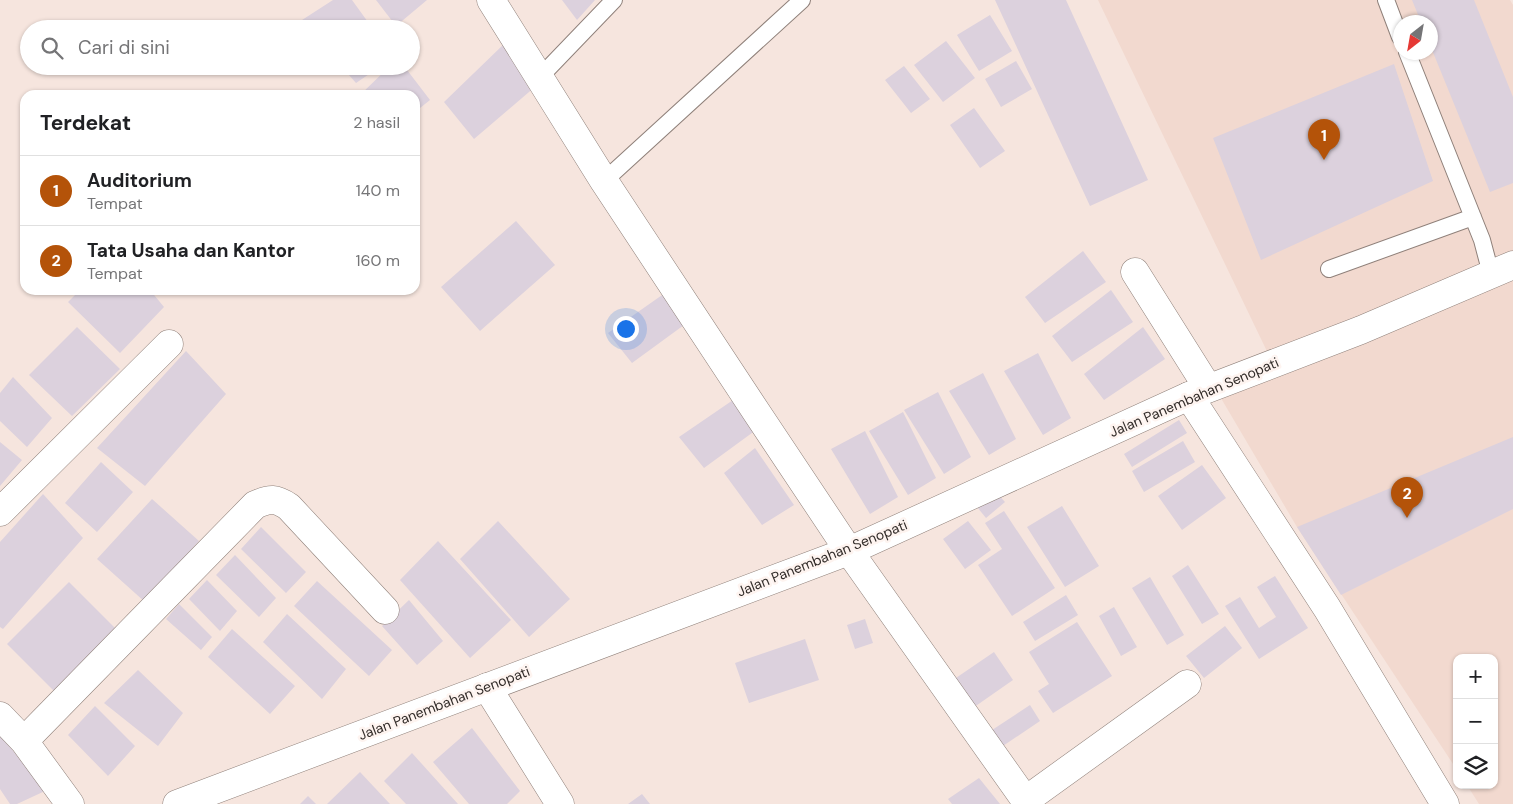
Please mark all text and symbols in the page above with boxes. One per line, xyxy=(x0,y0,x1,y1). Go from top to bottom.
north arrow xyxy=(1393,15,1438,60)
search box xyxy=(20,20,420,75)
icon: search xyxy=(38,34,66,62)
text: Cari di sini xyxy=(78,35,170,60)
text: Terdekat xyxy=(40,109,131,137)
text: 2 hasil xyxy=(353,112,400,133)
pin: 1 xyxy=(1308,119,1340,160)
text: Auditorium xyxy=(87,168,192,193)
text: 1 xyxy=(53,180,59,201)
text: 140 m xyxy=(356,180,400,201)
text: Tempat xyxy=(87,193,143,214)
text: Tata Usaha dan Kantor xyxy=(87,238,295,263)
text: 2 xyxy=(51,250,61,271)
text: 160 m xyxy=(356,250,400,271)
text: Tempat xyxy=(87,263,143,284)
your location xyxy=(613,316,639,342)
street label: Jalan Panembahan Senopati xyxy=(1107,353,1281,441)
pin: 2 xyxy=(1391,477,1423,518)
street label: Jalan Panembahan Senopati xyxy=(734,516,910,600)
map controls xyxy=(1453,654,1498,789)
button: + xyxy=(1453,654,1498,699)
street label: Jalan Panembahan Senopati xyxy=(356,662,532,744)
button: − xyxy=(1453,699,1498,744)
button: layers xyxy=(1453,744,1498,789)

